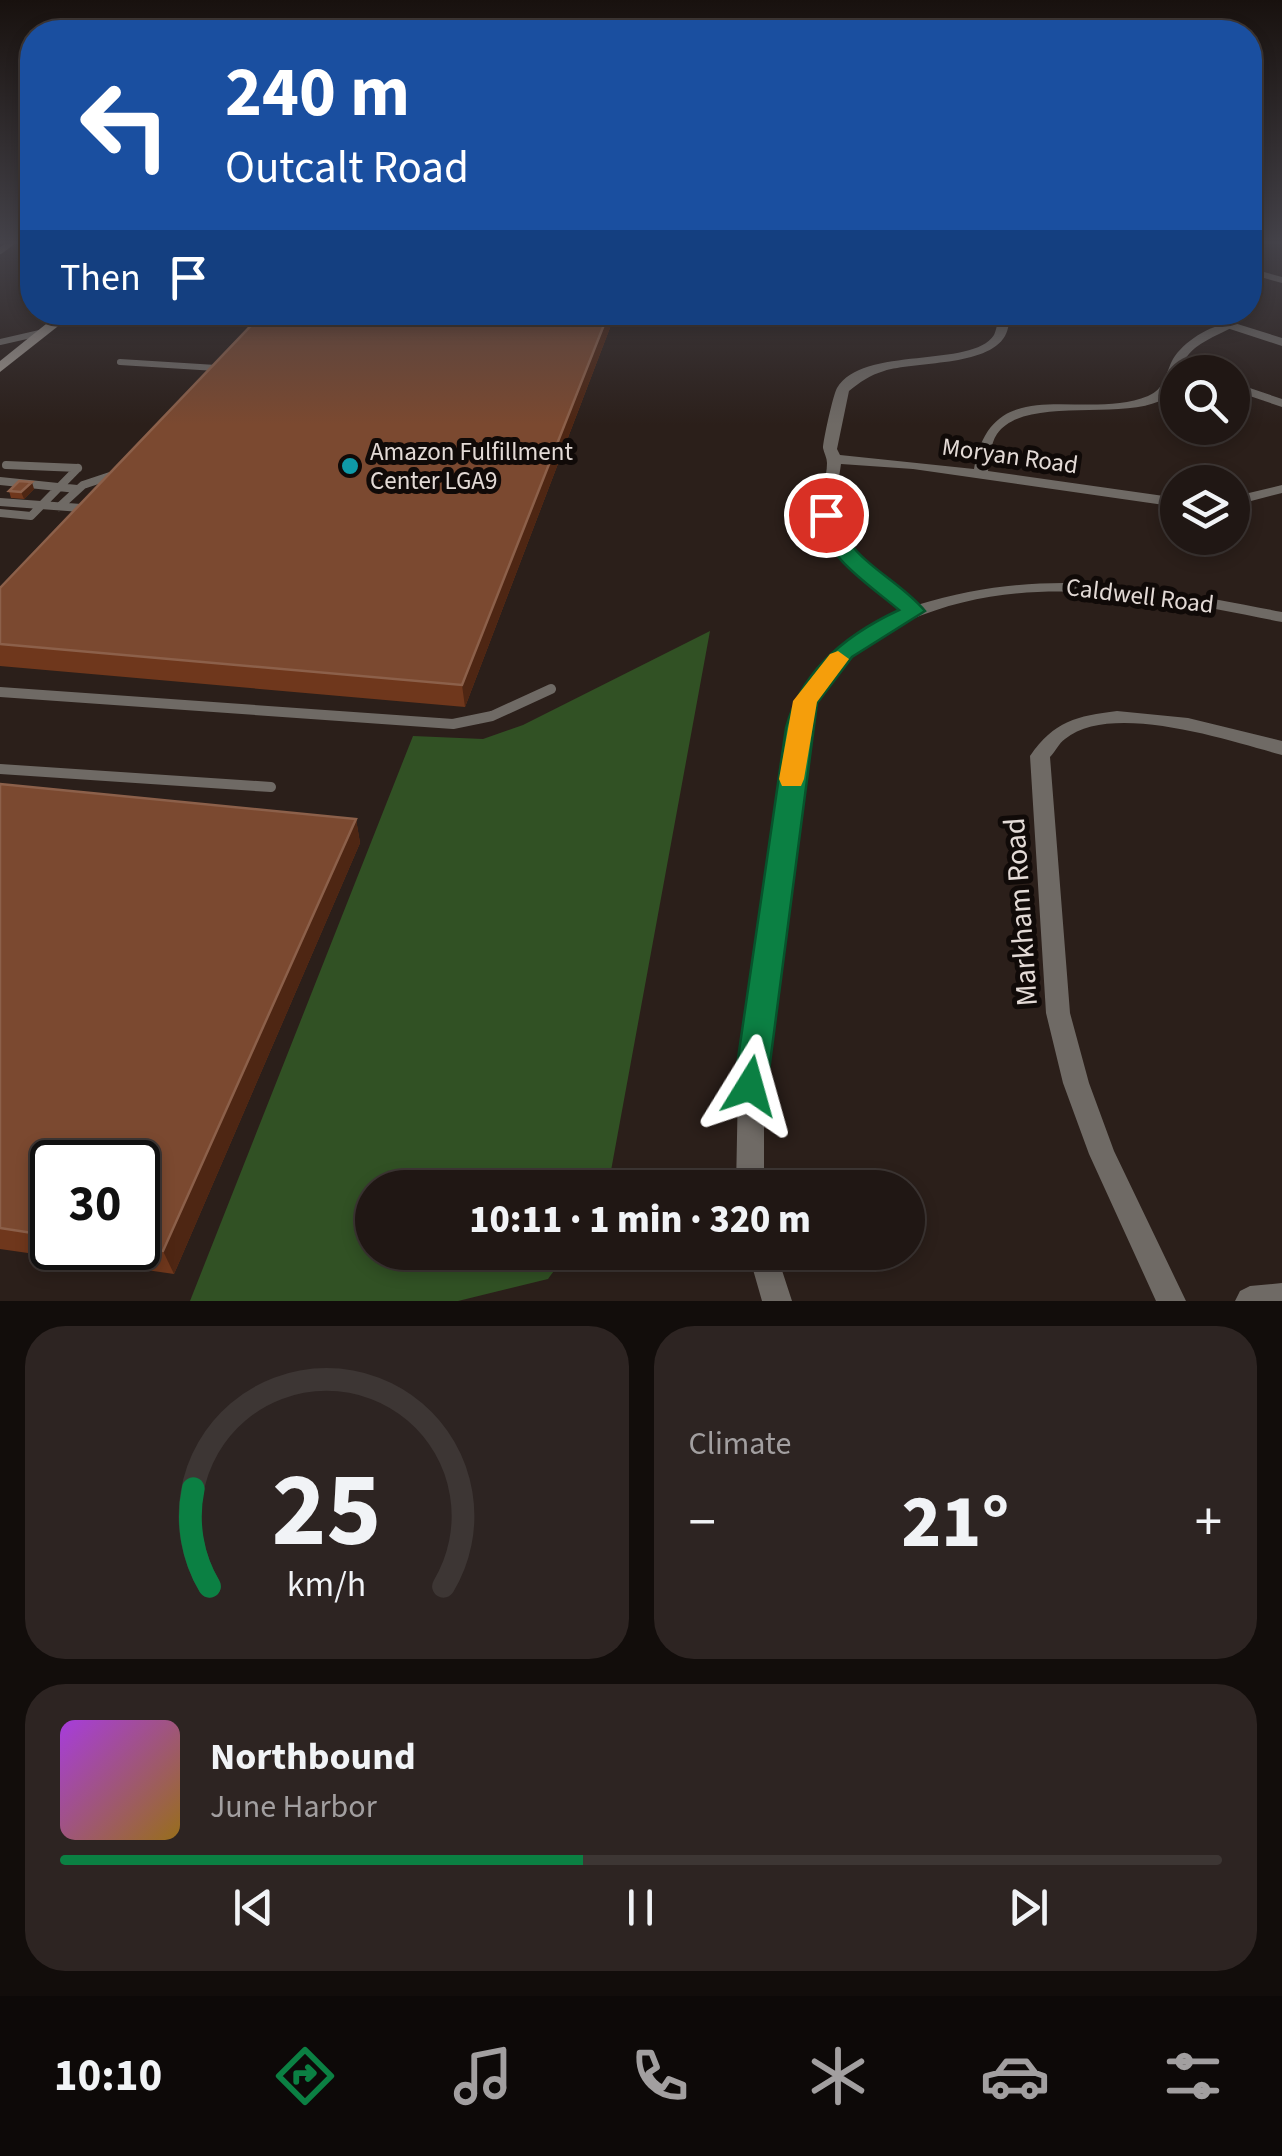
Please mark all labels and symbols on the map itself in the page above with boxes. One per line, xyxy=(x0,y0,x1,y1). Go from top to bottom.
street label: Moryan Road xyxy=(940,429,1080,483)
place label: Amazon Fulfillment Center LGA9 xyxy=(370,434,573,499)
marker: Amazon Fulfillment Center LGA9 xyxy=(339,455,361,477)
pin xyxy=(784,473,869,558)
street label: Caldwell Road xyxy=(1064,569,1216,623)
street label: Markham Road xyxy=(993,816,1049,1008)
position arrow xyxy=(698,1034,802,1138)
speed limit sign: 30 xyxy=(30,1140,160,1270)

